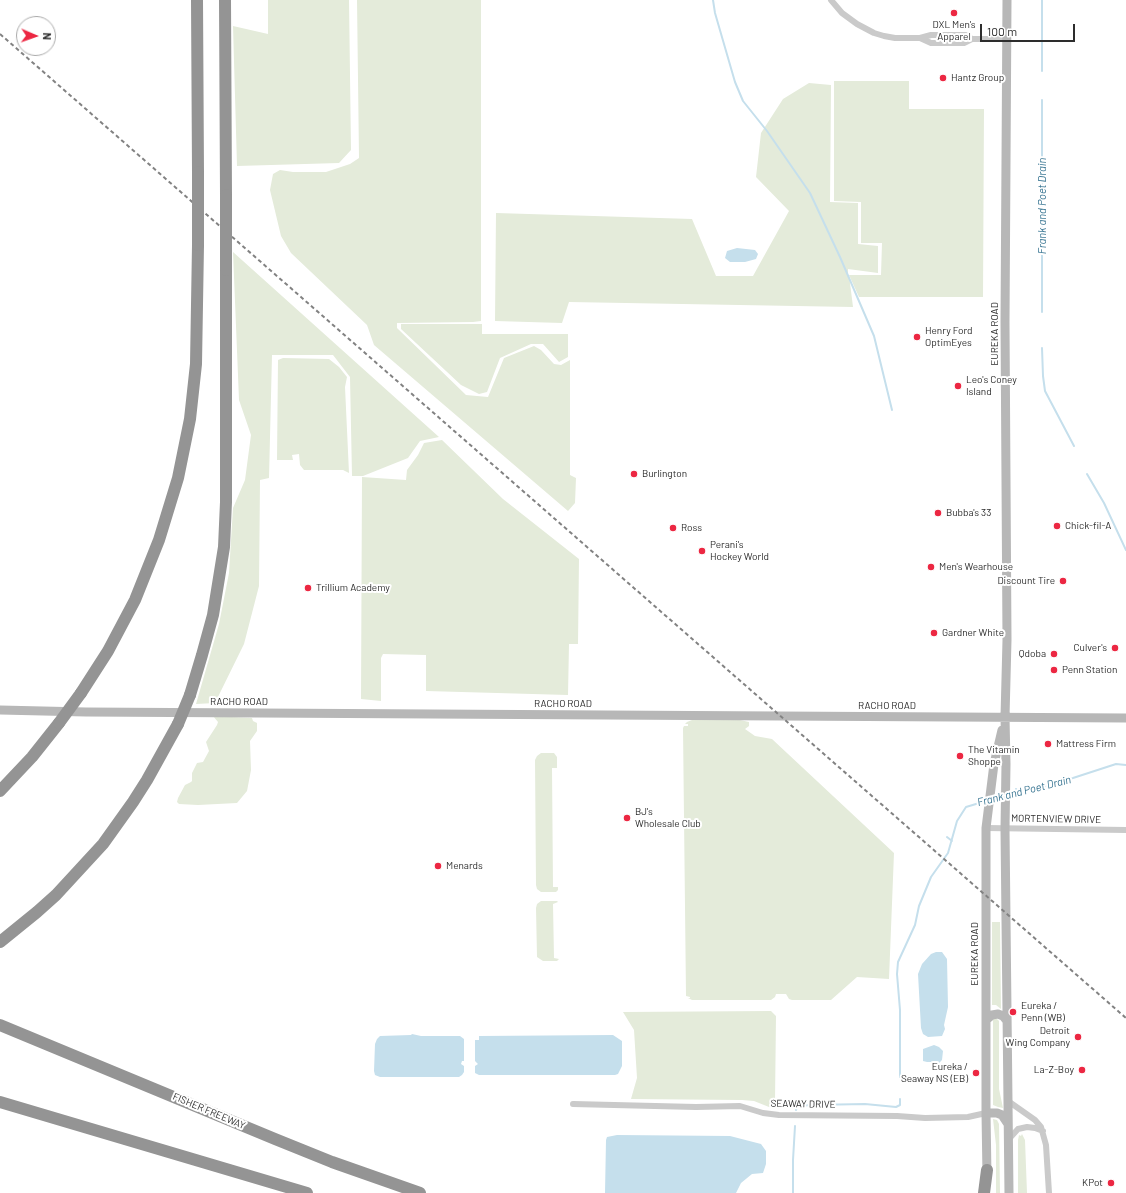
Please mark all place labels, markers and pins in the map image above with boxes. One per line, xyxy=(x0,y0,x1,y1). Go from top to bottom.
marker: DXL Men's Apparel xyxy=(949,8,959,18)
place label: DXL Men's Apparel xyxy=(932,19,976,42)
place label: Hantz Group xyxy=(951,72,1004,84)
marker: Hantz Group xyxy=(938,73,948,83)
place label: Henry Ford OptimEyes xyxy=(925,325,973,348)
marker: Henry Ford OptimEyes xyxy=(912,332,922,342)
place label: Leo's Coney Island xyxy=(966,374,1017,398)
marker: Leo's Coney Island xyxy=(953,381,963,391)
place label: Burlington xyxy=(642,468,687,480)
marker: Burlington xyxy=(629,469,639,479)
place label: Bubba's 33 xyxy=(946,507,991,519)
marker: Bubba's 33 xyxy=(933,508,943,518)
place label: Chick-fil-A xyxy=(1065,520,1111,532)
marker: Chick-fil-A xyxy=(1052,521,1062,531)
place label: Ross xyxy=(681,522,702,534)
marker: Ross xyxy=(668,523,678,533)
place label: Perani's Hockey World xyxy=(710,539,769,562)
marker: Perani's Hockey World xyxy=(697,546,707,556)
place label: Men's Wearhouse xyxy=(939,561,1013,573)
marker: Men's Wearhouse xyxy=(926,562,936,572)
place label: Discount Tire xyxy=(997,575,1055,587)
marker: Discount Tire xyxy=(1058,576,1068,586)
place label: Trillium Academy xyxy=(316,582,390,594)
marker: Trillium Academy xyxy=(303,583,313,593)
place label: Gardner White xyxy=(942,627,1004,639)
marker: Gardner White xyxy=(929,628,939,638)
place label: Culver's xyxy=(1074,642,1107,654)
marker: Culver's xyxy=(1110,643,1120,653)
place label: Qdoba xyxy=(1019,648,1046,660)
marker: Qdoba xyxy=(1049,649,1059,659)
place label: Penn Station xyxy=(1062,664,1117,676)
marker: Penn Station xyxy=(1049,665,1059,675)
place label: Mattress Firm xyxy=(1056,738,1116,750)
marker: Mattress Firm xyxy=(1043,739,1053,749)
place label: The Vitamin Shoppe xyxy=(968,744,1020,768)
marker: The Vitamin Shoppe xyxy=(955,751,965,761)
place label: BJ's Wholesale Club xyxy=(635,806,701,830)
marker: BJ's Wholesale Club xyxy=(622,813,632,823)
place label: Menards xyxy=(446,860,483,872)
marker: Menards xyxy=(433,861,443,871)
place label: Eureka / Penn (WB) xyxy=(1021,1000,1065,1024)
marker: Eureka / Penn (WB) xyxy=(1008,1007,1018,1017)
place label: Detroit Wing Company xyxy=(1006,1025,1070,1048)
marker: Detroit Wing Company xyxy=(1073,1032,1083,1042)
place label: Eureka / Seaway NS (EB) xyxy=(901,1061,968,1084)
place label: La-Z-Boy xyxy=(1034,1064,1074,1076)
marker: La-Z-Boy xyxy=(1077,1065,1087,1075)
marker: Eureka / Seaway NS (EB) xyxy=(971,1068,981,1078)
place label: KPot xyxy=(1082,1177,1103,1189)
marker: KPot xyxy=(1106,1178,1116,1188)

